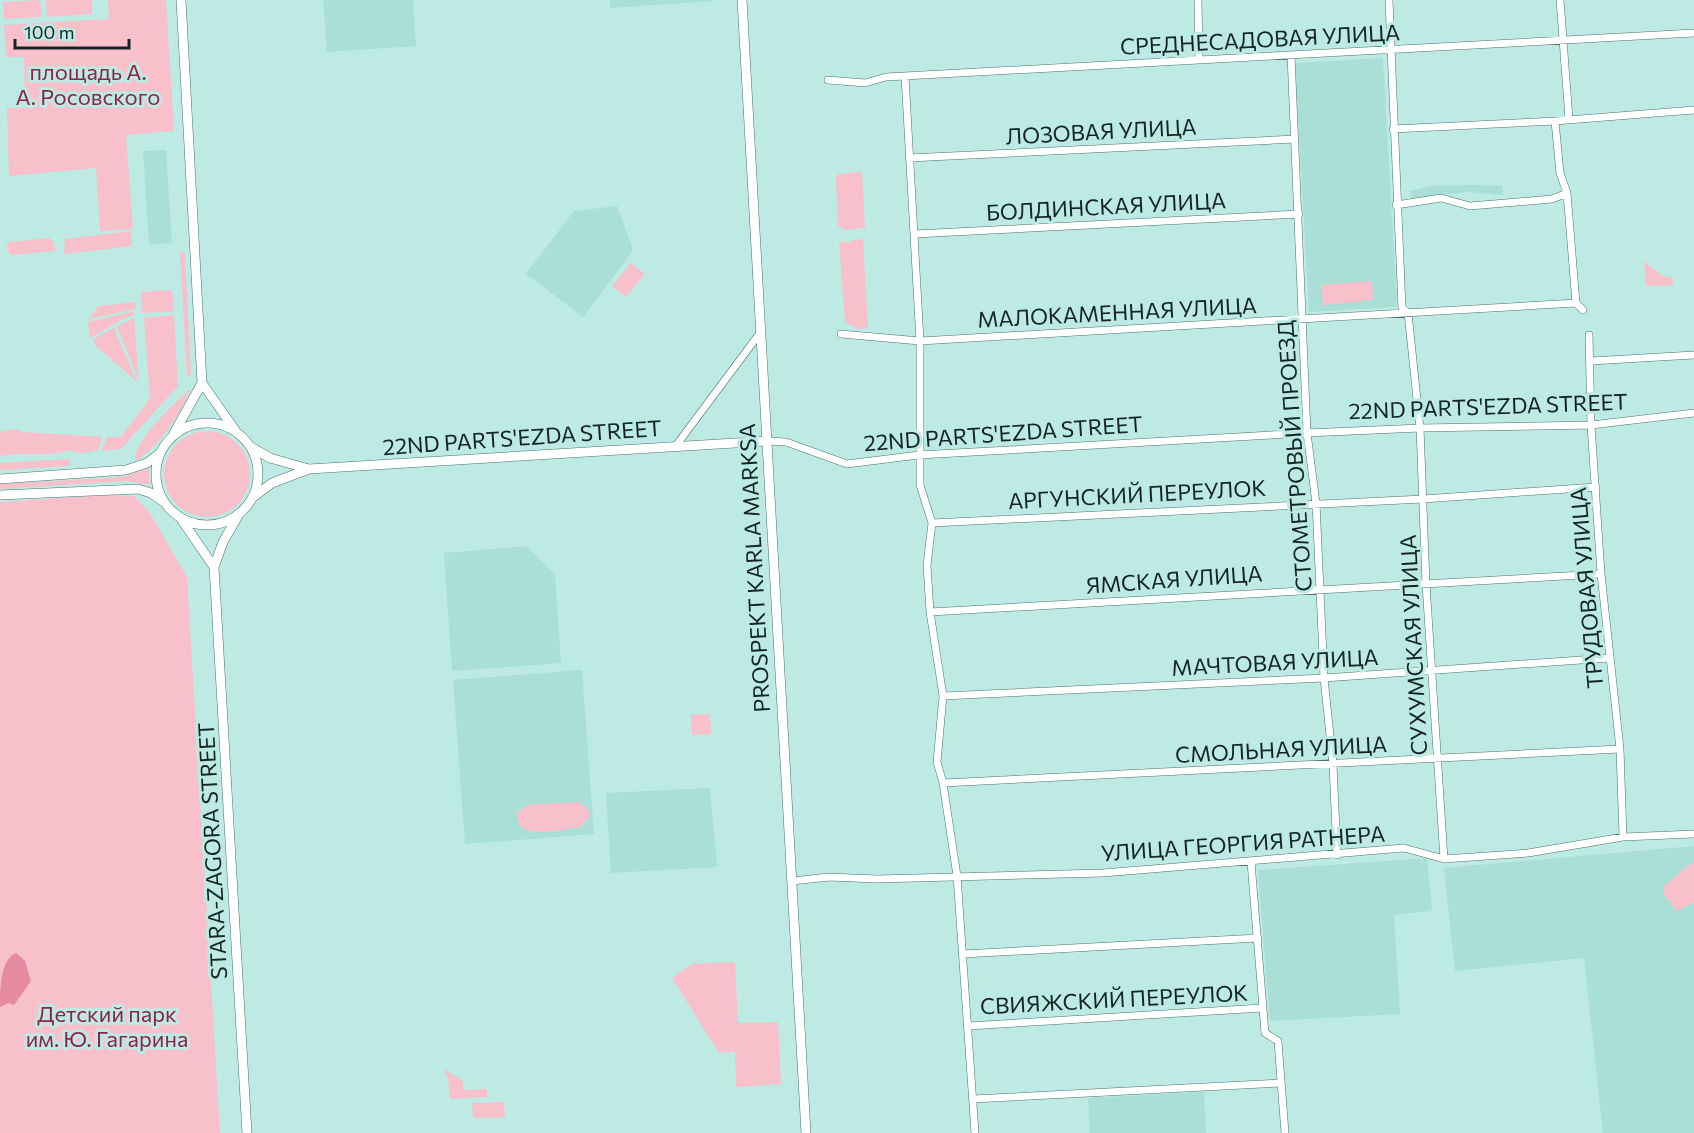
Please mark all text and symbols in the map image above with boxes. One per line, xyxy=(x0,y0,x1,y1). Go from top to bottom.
scale bar xyxy=(15,12,129,50)
street label: СРЕДНЕСАДОВАЯ УЛИЦА xyxy=(1119,18,1401,60)
text: 100 m xyxy=(24,21,74,43)
park label: площадь А. А. Росовского xyxy=(16,58,160,110)
street label: ЛОЗОВАЯ УЛИЦА xyxy=(1005,113,1197,149)
street label: БОЛДИНСКАЯ УЛИЦА xyxy=(985,186,1227,226)
street label: МАЛОКАМЕННАЯ УЛИЦА xyxy=(977,291,1257,333)
street label: СТОМЕТРОВЫЙ ПРОЕЗД xyxy=(1271,320,1317,592)
street label: 22ND PARTS'EZDA STREET xyxy=(1348,388,1628,424)
street label: 22ND PARTS'EZDA STREET xyxy=(863,410,1143,456)
street label: 22ND PARTS'EZDA STREET xyxy=(382,414,662,460)
street label: PROSPEKT KARLA MARKSA xyxy=(733,423,775,713)
street label: АРГУНСКИЙ ПЕРЕУЛОК xyxy=(1007,474,1267,514)
street label: ТРУДОВАЯ УЛИЦА xyxy=(1564,486,1608,690)
street label: СУХУМСКАЯ УЛИЦА xyxy=(1394,534,1432,756)
street label: ЯМСКАЯ УЛИЦА xyxy=(1085,559,1263,599)
street label: МАЧТОВАЯ УЛИЦА xyxy=(1171,643,1379,681)
street label: STARA-ZAGORA STREET xyxy=(192,722,232,980)
street label: СМОЛЬНАЯ УЛИЦА xyxy=(1174,730,1388,768)
street label: УЛИЦА ГЕОРГИЯ РАТНЕРА xyxy=(1100,820,1386,866)
street label: СВИЯЖСКИЙ ПЕРЕУЛОК xyxy=(979,978,1249,1019)
park label: Детский парк им. Ю. Гагарина xyxy=(26,1000,188,1052)

